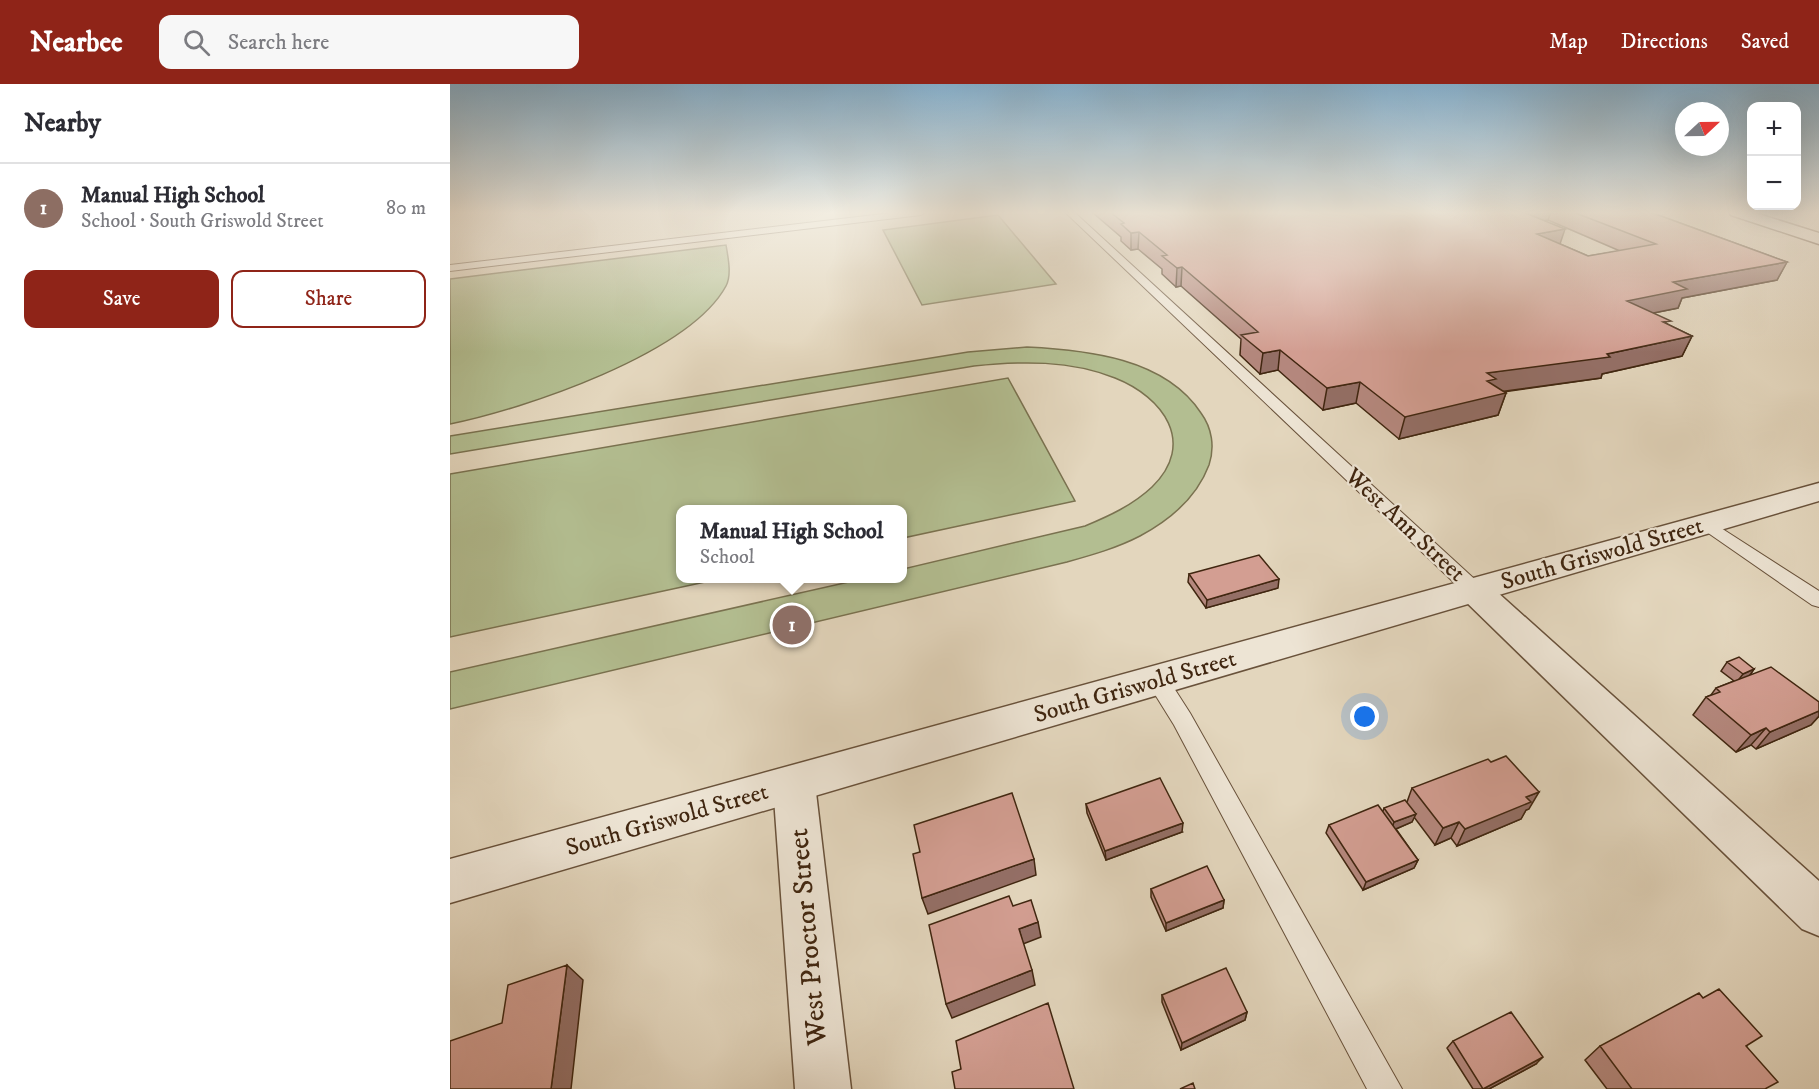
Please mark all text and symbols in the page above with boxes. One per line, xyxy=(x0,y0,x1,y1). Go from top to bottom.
search box xyxy=(159,15,579,69)
text: Nearbee xyxy=(30,25,123,60)
icon: search xyxy=(180,26,213,59)
text: Search here xyxy=(228,29,329,56)
text: Map xyxy=(1549,29,1588,55)
text: Directions xyxy=(1621,29,1708,55)
text: Saved xyxy=(1741,29,1789,55)
north arrow xyxy=(1675,102,1729,156)
map controls xyxy=(1747,102,1801,210)
button: + xyxy=(1747,102,1801,156)
text: Nearby xyxy=(24,107,101,140)
button: − xyxy=(1747,156,1801,210)
text: Manual High School xyxy=(81,182,265,209)
text: 1 xyxy=(40,196,47,221)
text: 80 m xyxy=(386,196,426,221)
text: School · South Griswold Street xyxy=(81,209,324,234)
button: Save xyxy=(24,270,219,328)
button: Share xyxy=(231,270,426,328)
street label: West Ann Street xyxy=(1338,461,1472,589)
popup xyxy=(676,505,907,583)
street label: South Griswold Street xyxy=(1497,511,1707,597)
text: Manual High School xyxy=(700,518,883,545)
text: School xyxy=(700,545,755,570)
pin: 1 xyxy=(772,602,812,648)
street label: South Griswold Street xyxy=(1030,644,1240,730)
your location xyxy=(1350,702,1379,731)
street label: South Griswold Street xyxy=(562,777,772,863)
street label: West Proctor Street xyxy=(781,827,835,1048)

